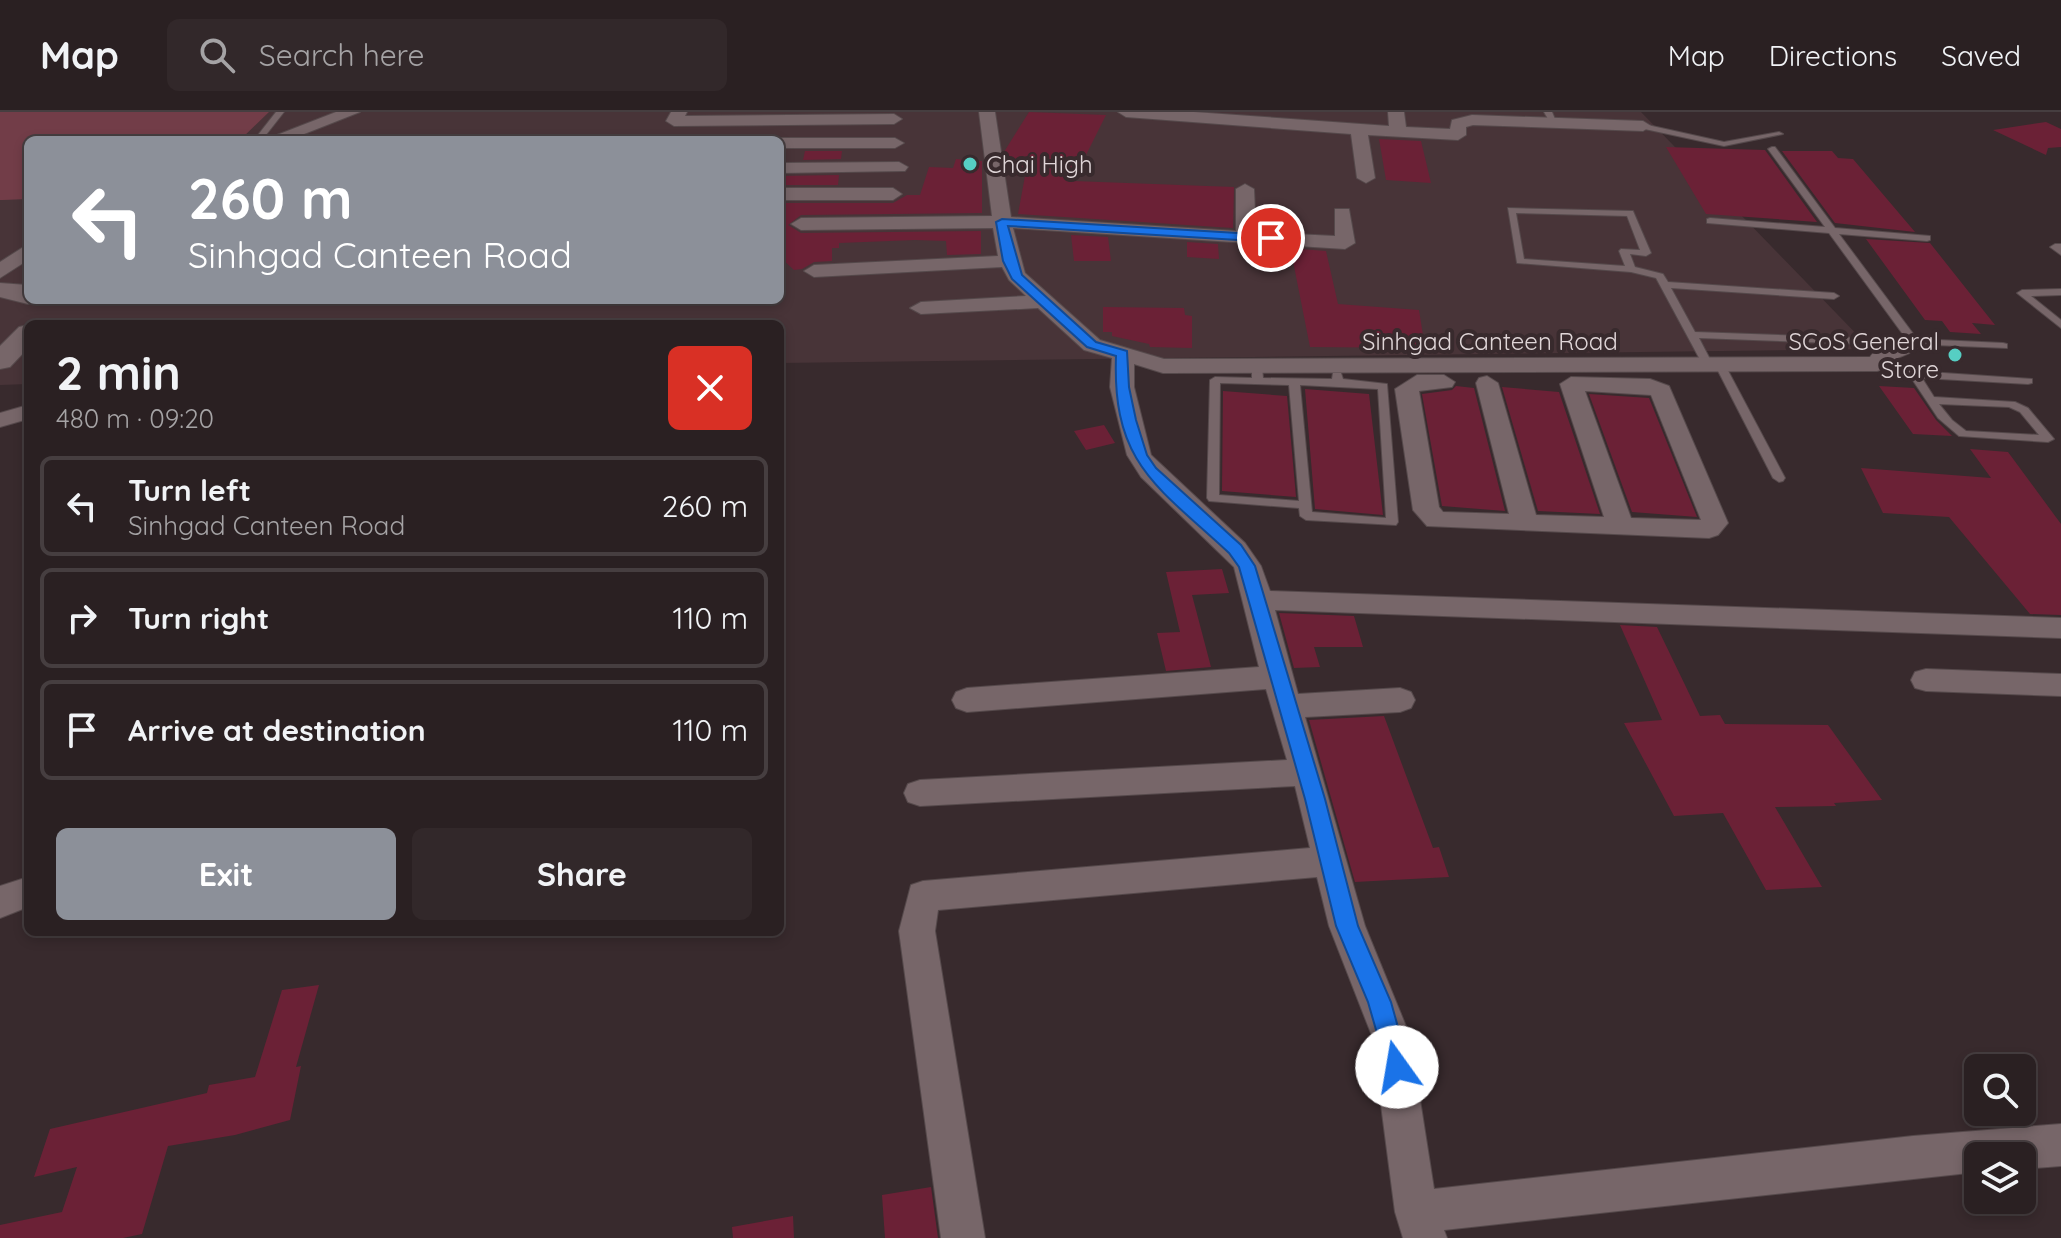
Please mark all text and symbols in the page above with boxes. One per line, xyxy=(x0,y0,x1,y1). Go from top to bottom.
search box xyxy=(167,19,727,91)
text: Map xyxy=(40,31,119,79)
icon: search xyxy=(195,33,239,77)
text: Search here xyxy=(259,36,424,74)
text: Map xyxy=(1668,38,1725,73)
text: Directions xyxy=(1769,38,1897,73)
text: Saved xyxy=(1941,38,2021,73)
place label: Chai High xyxy=(986,149,1093,179)
marker: Chai High xyxy=(961,155,979,173)
text: 260 m xyxy=(188,163,353,233)
icon: left xyxy=(56,168,160,272)
pin xyxy=(1237,204,1305,272)
icon: arrive xyxy=(1249,216,1293,260)
text: Sinhgad Canteen Road xyxy=(188,232,572,277)
street label: Sinhgad Canteen Road xyxy=(1362,326,1618,356)
place label: SCoS General Store xyxy=(1789,326,1939,384)
text: 2 min xyxy=(56,342,181,402)
button: close xyxy=(668,346,752,430)
marker: SCoS General Store xyxy=(1946,346,1964,364)
text: 480 m · 09:20 xyxy=(56,402,214,435)
text: Turn left xyxy=(128,471,251,509)
icon: left xyxy=(60,484,104,528)
text: 260 m xyxy=(662,487,748,525)
text: Sinhgad Canteen Road xyxy=(128,509,405,542)
icon: right xyxy=(60,596,104,640)
text: Turn right xyxy=(128,599,269,637)
text: 110 m xyxy=(672,599,748,637)
icon: arrive xyxy=(60,708,104,752)
text: Arrive at destination xyxy=(128,711,426,749)
text: 110 m xyxy=(672,711,748,749)
button: Exit xyxy=(56,828,396,920)
button: Share xyxy=(412,828,752,920)
position arrow xyxy=(1355,1025,1439,1109)
map controls xyxy=(1964,1054,2036,1214)
button: search xyxy=(1964,1054,2036,1126)
button: layers xyxy=(1964,1142,2036,1214)

